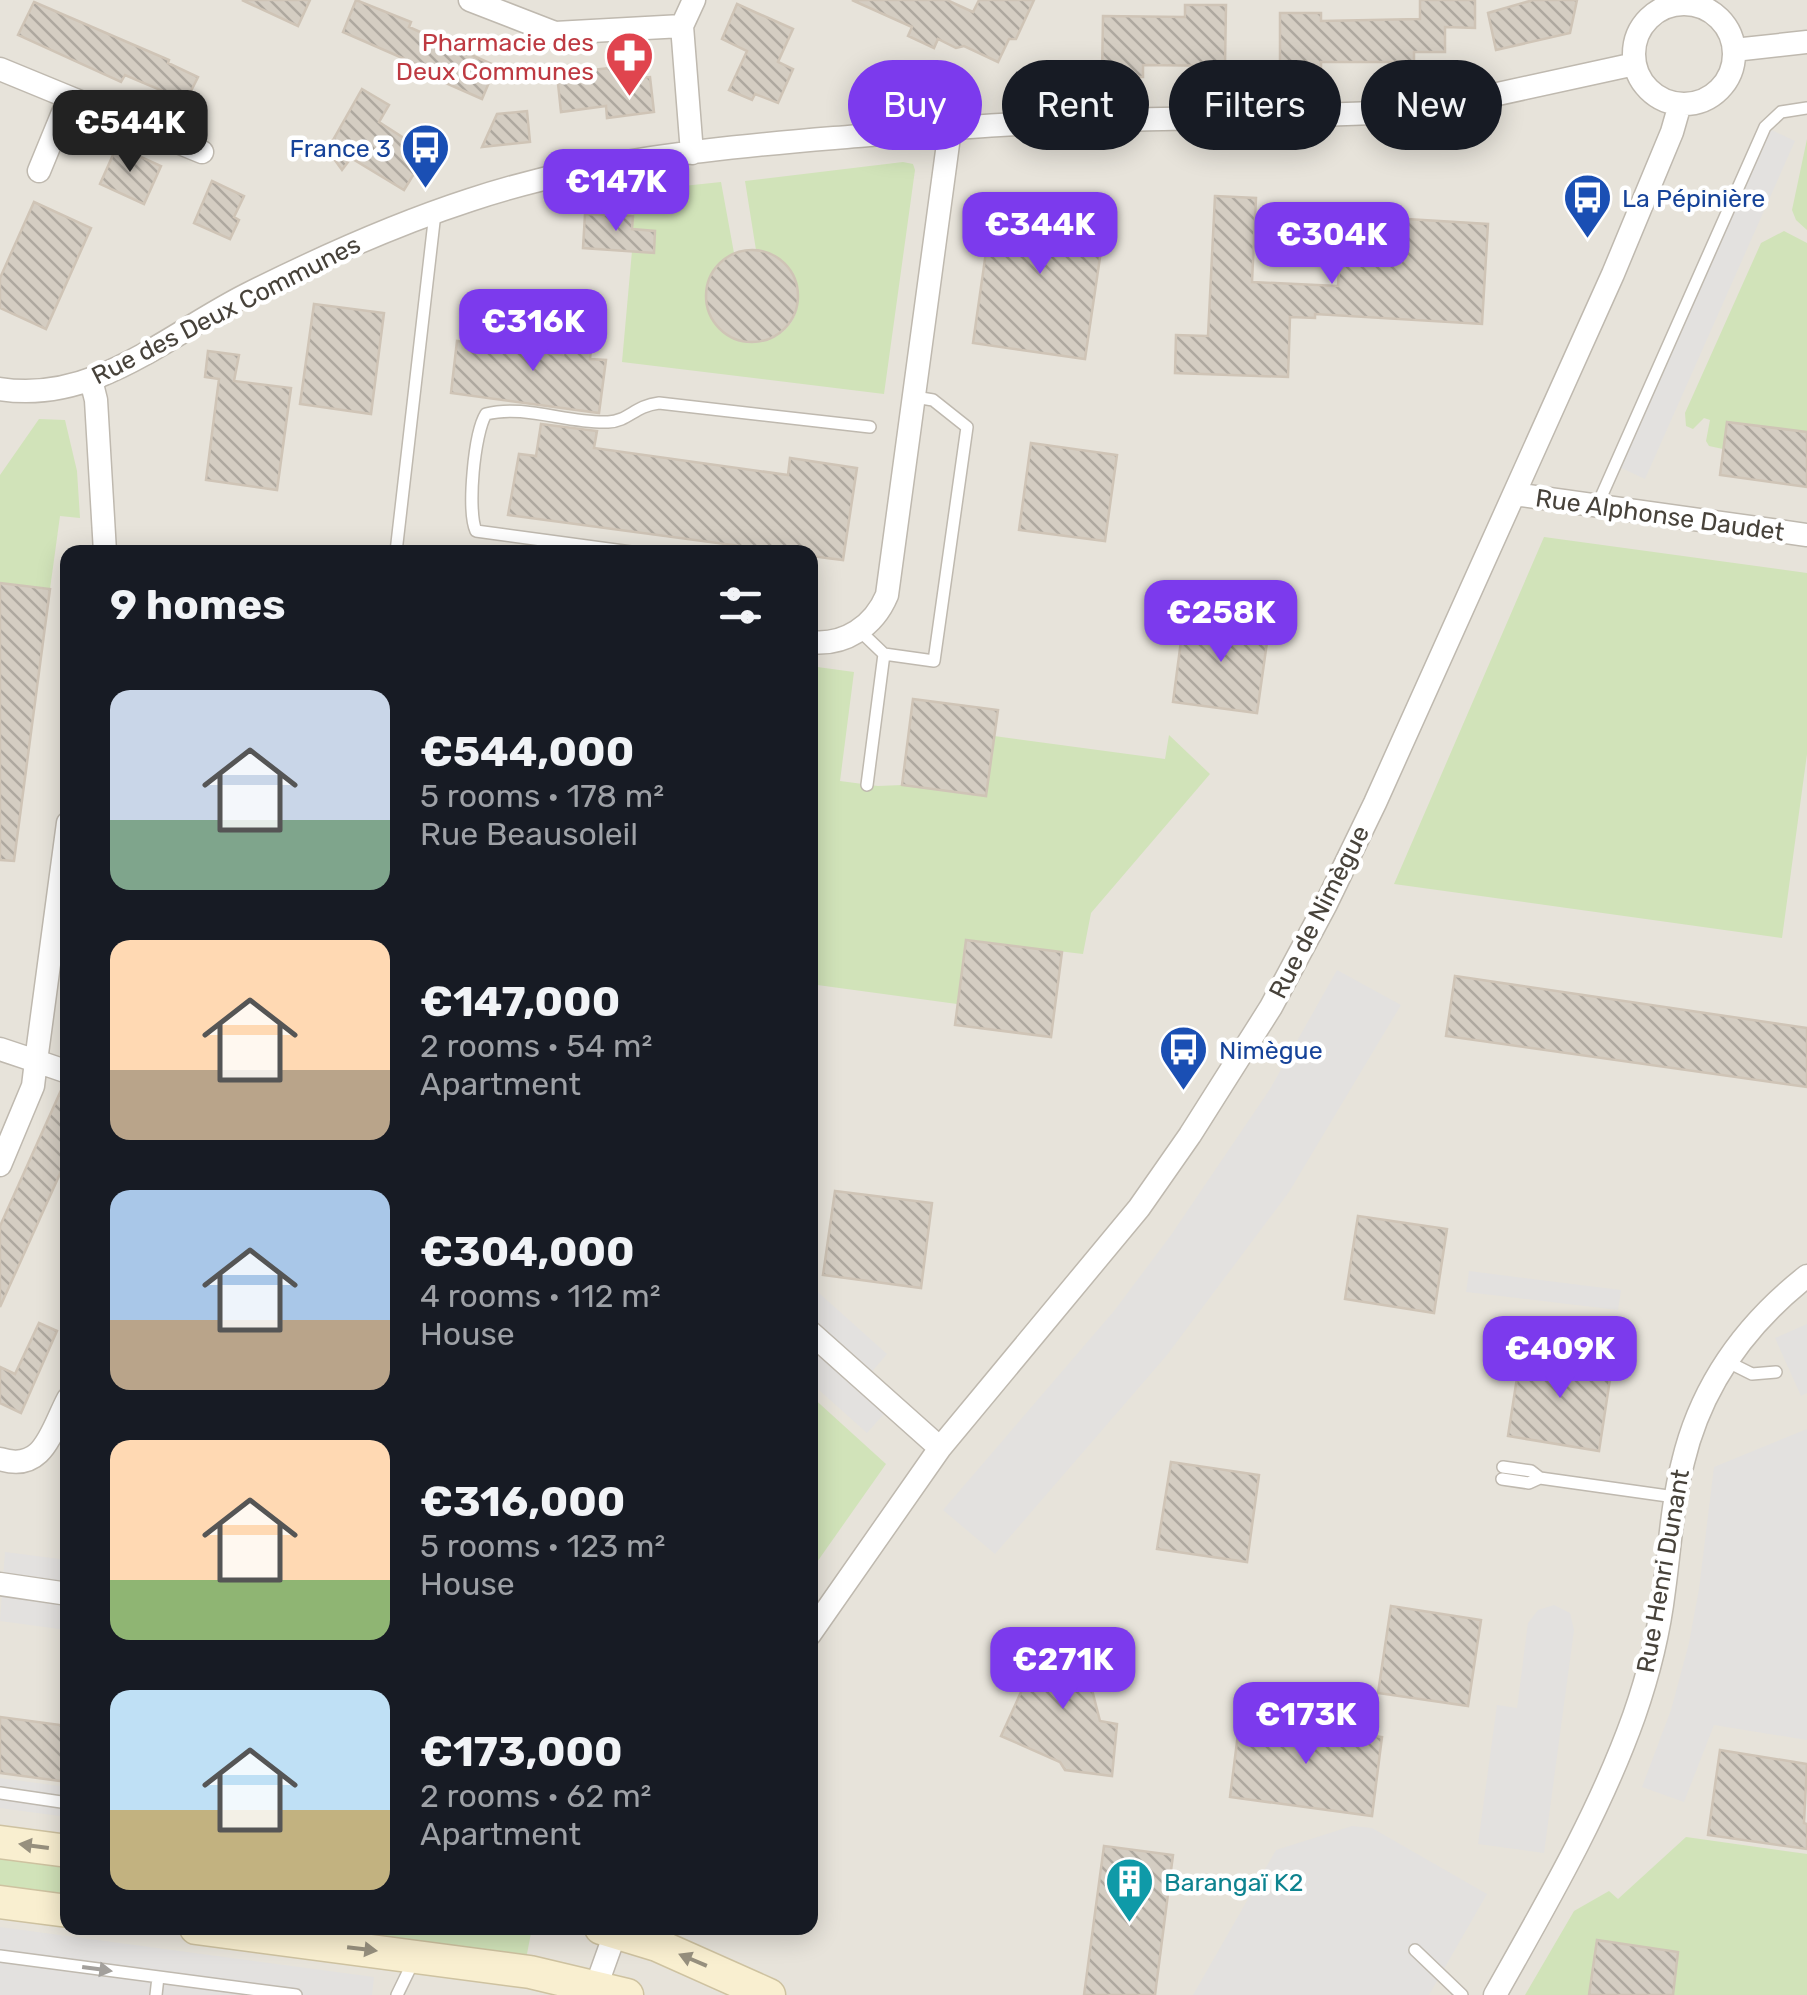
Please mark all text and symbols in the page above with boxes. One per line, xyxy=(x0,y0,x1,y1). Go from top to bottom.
place label: Pharmacie des Deux Communes xyxy=(396,28,594,86)
pharmacy icon: Pharmacie des Deux Communes xyxy=(603,30,655,98)
chip: Buy xyxy=(848,60,982,150)
chip: Rent xyxy=(1002,60,1149,150)
chip: Filters xyxy=(1169,60,1341,150)
chip: New xyxy=(1361,60,1502,150)
pin: €544K xyxy=(60,90,200,175)
text: €544K xyxy=(75,103,185,141)
bus stop icon: France 3 xyxy=(400,122,452,190)
place label: France 3 xyxy=(290,134,391,163)
pin: €147K xyxy=(546,149,686,234)
text: €147K xyxy=(565,162,667,200)
bus stop icon: La Pépinière xyxy=(1561,172,1613,240)
place label: La Pépinière xyxy=(1622,184,1765,213)
pin: €344K xyxy=(970,192,1110,277)
pin: €304K xyxy=(1262,202,1402,287)
text: €344K xyxy=(984,205,1096,243)
text: €304K xyxy=(1276,215,1388,253)
street label: Rue des Deux Communes xyxy=(87,230,365,390)
pin: €316K xyxy=(463,289,603,374)
text: €316K xyxy=(481,302,585,340)
street label: Rue Alphonse Daudet xyxy=(1534,483,1786,547)
icon: filters xyxy=(713,578,768,633)
text: 9 homes xyxy=(110,580,285,630)
pin: €258K xyxy=(1151,580,1291,665)
text: €258K xyxy=(1166,593,1276,631)
text: €544,000 xyxy=(420,727,634,777)
icon: home xyxy=(190,730,310,850)
text: 5 rooms · 178 m² xyxy=(420,777,664,815)
text: Rue Beausoleil xyxy=(420,815,638,853)
street label: Rue de Nimègue xyxy=(1263,821,1375,1003)
text: €147,000 xyxy=(420,977,620,1027)
icon: home xyxy=(190,980,310,1100)
bus stop icon: Nimègue xyxy=(1158,1024,1210,1092)
text: 2 rooms · 54 m² xyxy=(420,1027,652,1065)
place label: Nimègue xyxy=(1219,1036,1323,1065)
text: Apartment xyxy=(420,1065,581,1103)
text: €304,000 xyxy=(420,1227,635,1277)
icon: home xyxy=(190,1230,310,1350)
text: 4 rooms · 112 m² xyxy=(420,1277,661,1315)
text: House xyxy=(420,1315,515,1353)
pin: €409K xyxy=(1490,1316,1630,1401)
text: €409K xyxy=(1505,1329,1615,1367)
street label: Rue Henri Dunant xyxy=(1631,1467,1695,1675)
text: €316,000 xyxy=(420,1477,625,1527)
icon: home xyxy=(190,1480,310,1600)
text: 5 rooms · 123 m² xyxy=(420,1527,665,1565)
text: House xyxy=(420,1565,515,1603)
pin: €271K xyxy=(993,1627,1133,1712)
text: €271K xyxy=(1012,1640,1114,1678)
pin: €173K xyxy=(1236,1682,1376,1767)
text: €173K xyxy=(1255,1695,1357,1733)
text: €173,000 xyxy=(420,1727,623,1777)
icon: home xyxy=(190,1730,310,1850)
text: 2 rooms · 62 m² xyxy=(420,1777,652,1815)
text: Apartment xyxy=(420,1815,581,1853)
one-way arrow xyxy=(17,1838,49,1854)
building icon: Barangaï K2 xyxy=(1103,1856,1155,1924)
place label: Barangaï K2 xyxy=(1164,1868,1303,1897)
one-way arrow xyxy=(347,1942,378,1958)
one-way arrow xyxy=(678,1951,708,1967)
one-way arrow xyxy=(81,1961,113,1977)

